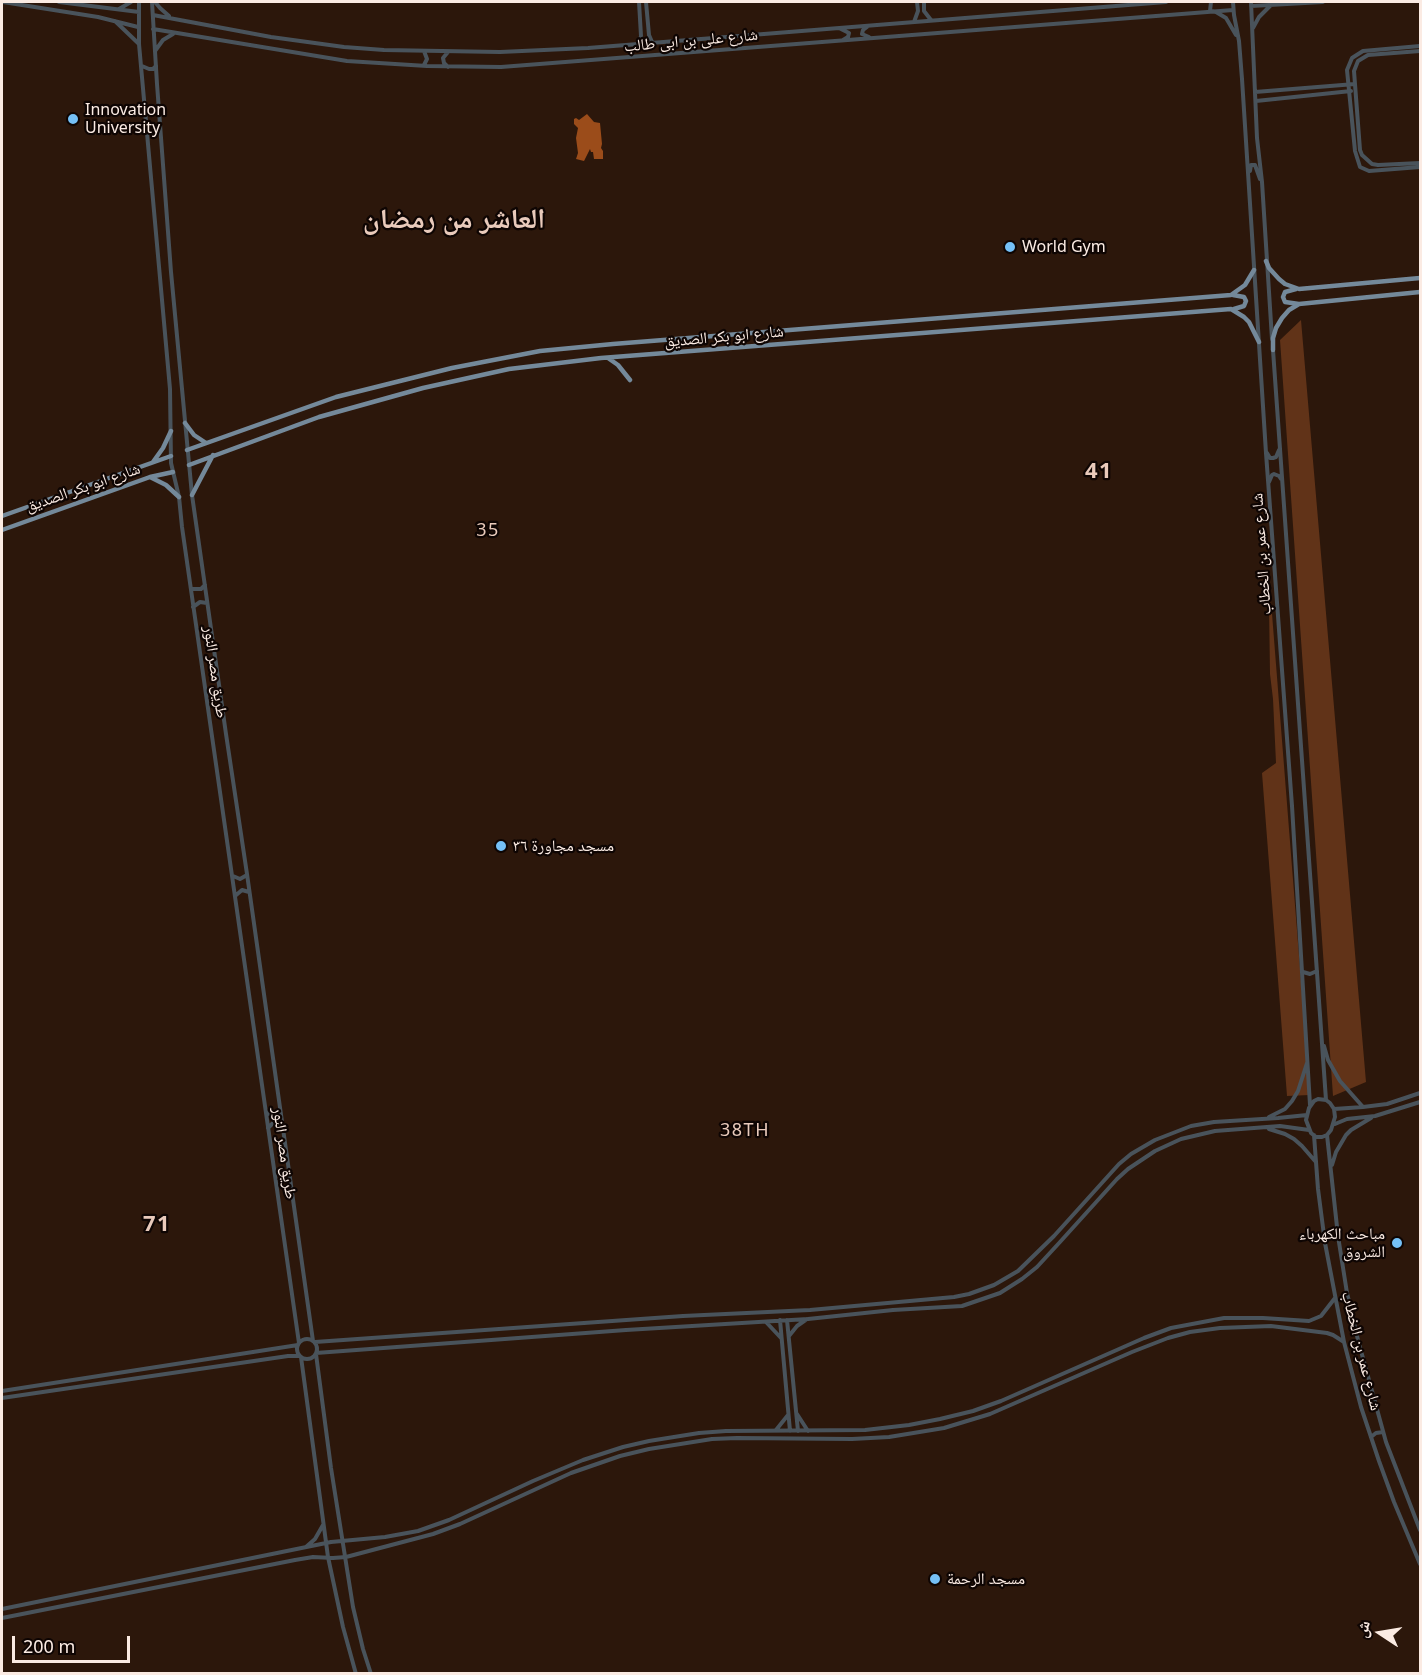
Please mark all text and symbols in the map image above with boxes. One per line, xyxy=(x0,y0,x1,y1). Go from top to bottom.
street label: شارع على بن ابى طالب xyxy=(623,26,759,56)
place label: Innovation University xyxy=(85,100,166,138)
marker: Innovation University xyxy=(66,112,80,126)
district label: العاشر من رمضان xyxy=(363,203,545,237)
place label: World Gym xyxy=(1022,237,1106,257)
marker: World Gym xyxy=(1003,240,1017,254)
street label: شارع ابو بكر الصديق xyxy=(663,322,785,352)
street label: شارع ابو بكر الصديق xyxy=(23,459,143,517)
district label: 41 xyxy=(1085,459,1113,485)
street label: شارع عمر بن الخطاب xyxy=(1248,492,1276,616)
district label: 35 xyxy=(476,520,500,542)
street label: طريق مصر النور xyxy=(199,625,231,719)
place label: مسجد مجاورة ٣٦ xyxy=(513,836,614,856)
marker: مسجد مجاورة ٣٦ xyxy=(494,839,508,853)
street label: طريق مصر النور xyxy=(268,1106,300,1200)
district label: 38TH xyxy=(720,1120,770,1142)
district label: 71 xyxy=(143,1212,171,1238)
place label: مباحث الكهرباء الشروق xyxy=(1299,1224,1385,1262)
marker: مباحث الكهرباء الشروق xyxy=(1390,1236,1404,1250)
street label: شارع عمر بن الخطاب xyxy=(1337,1289,1385,1413)
place label: مسجد الرحمة xyxy=(947,1569,1025,1589)
marker: مسجد الرحمة xyxy=(928,1572,942,1586)
north arrow xyxy=(1350,1603,1410,1663)
text: ش xyxy=(1350,1619,1375,1640)
scale bar xyxy=(15,1624,134,1662)
text: 200 m xyxy=(23,1634,75,1658)

